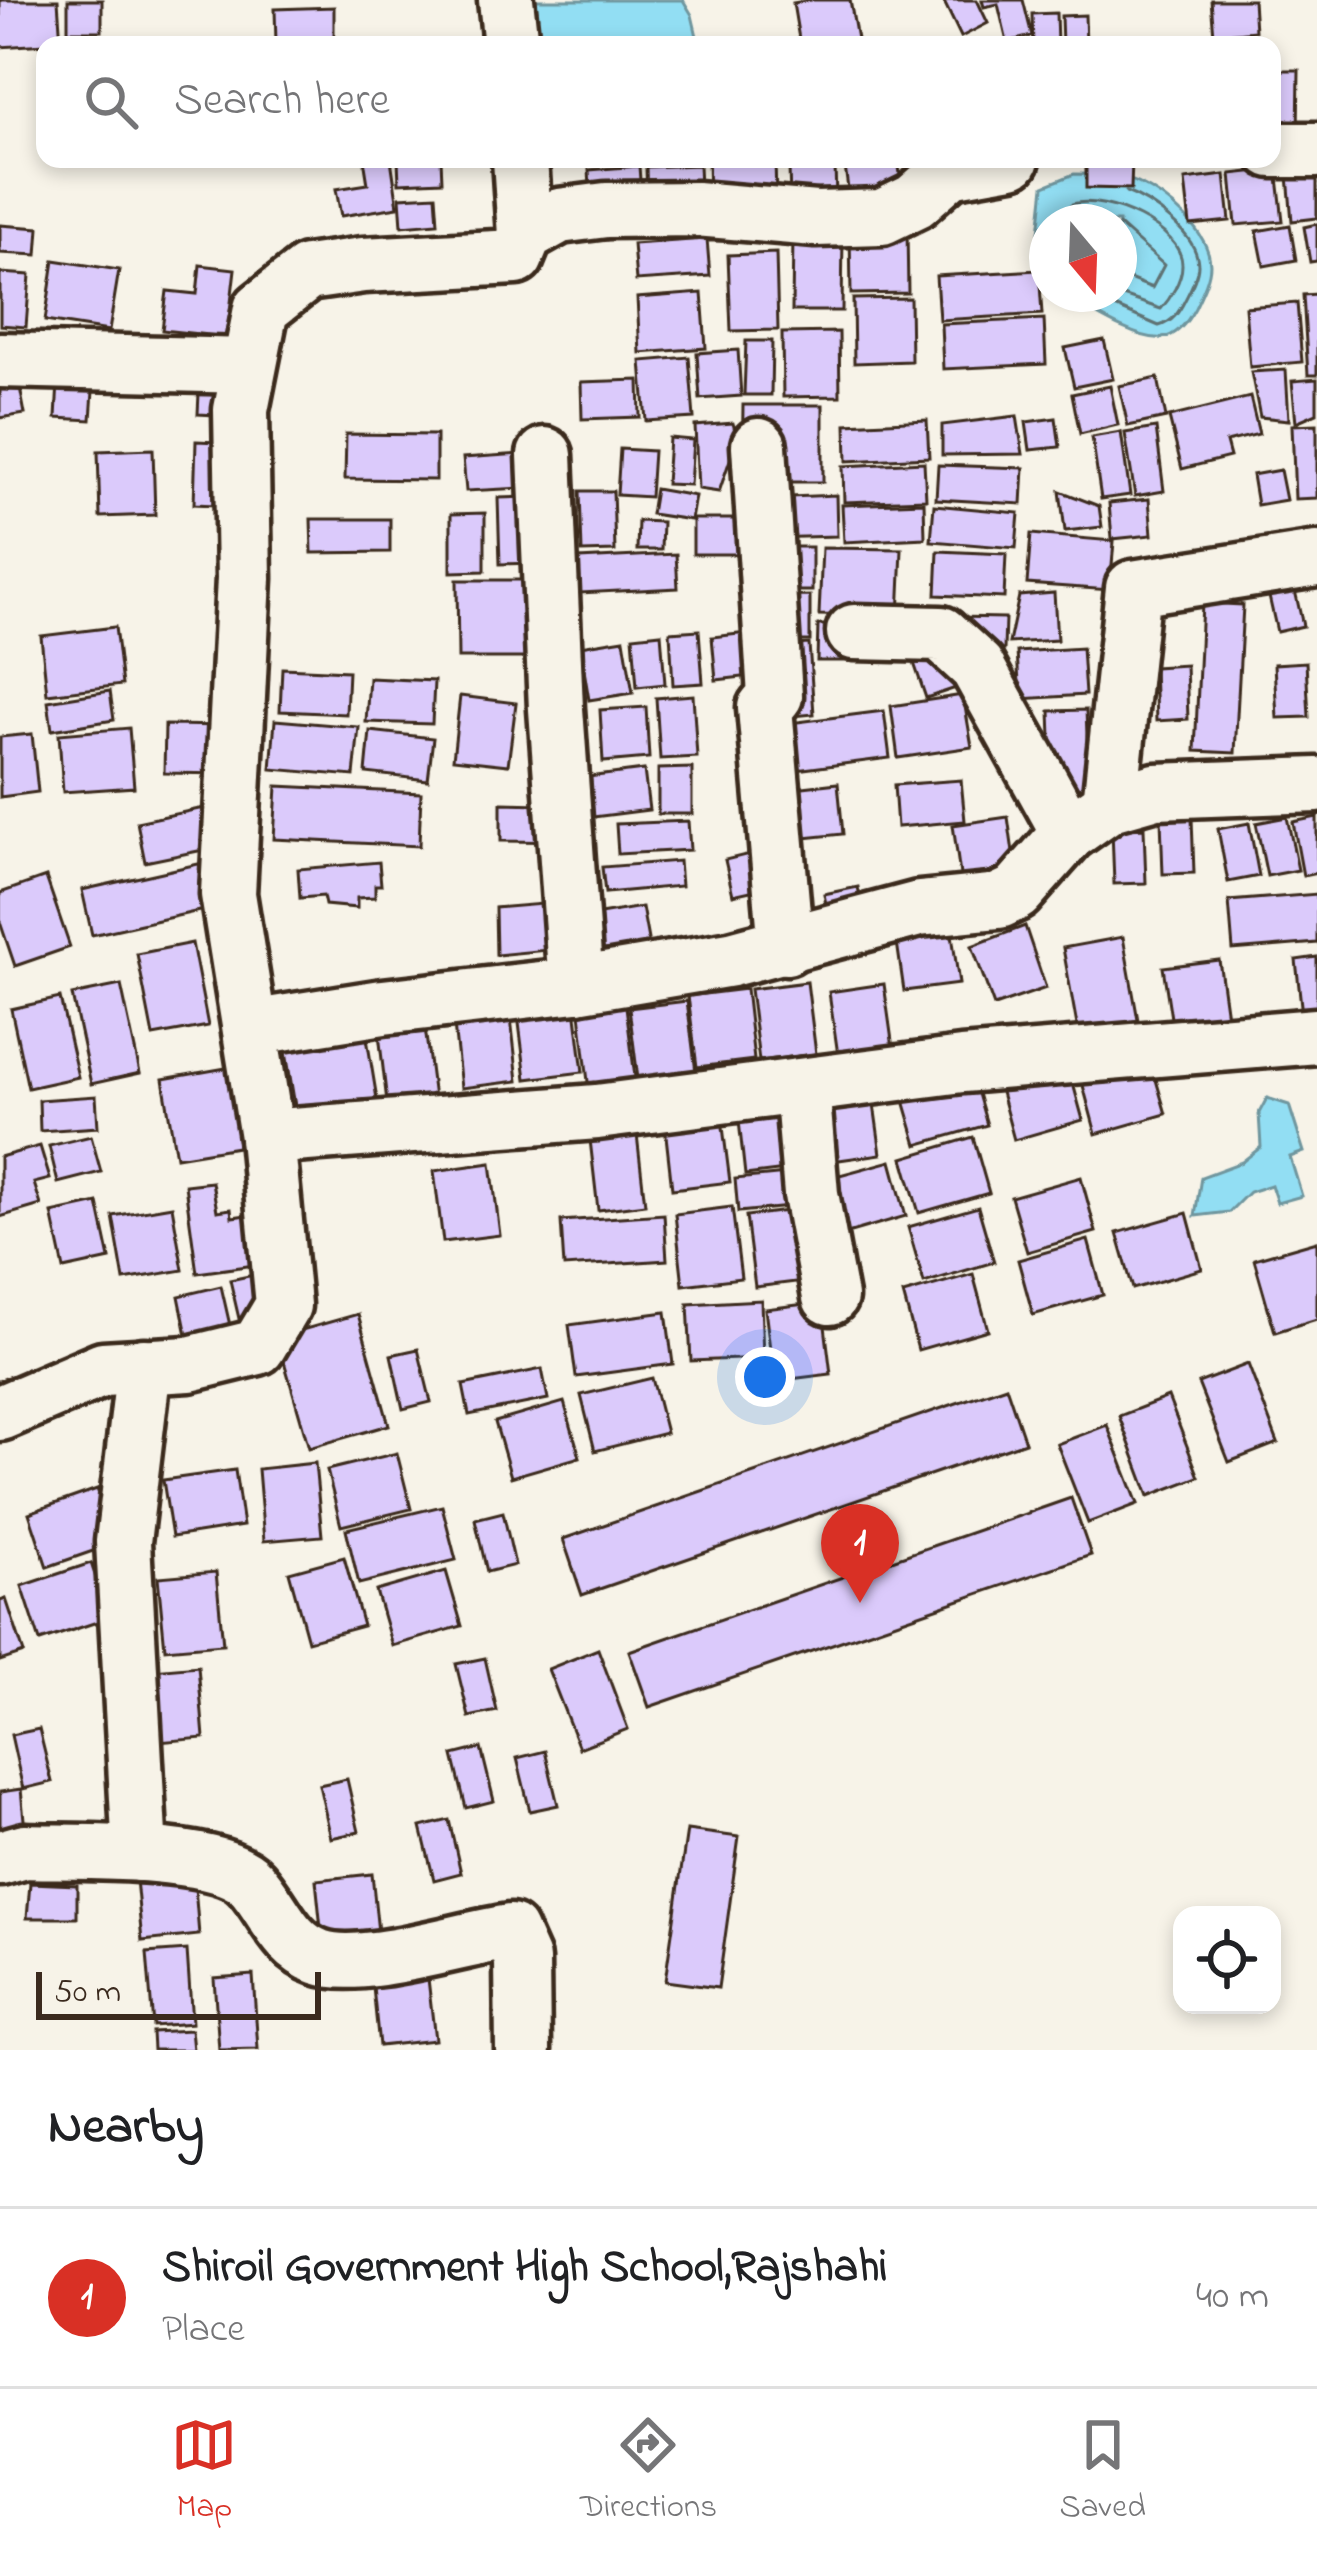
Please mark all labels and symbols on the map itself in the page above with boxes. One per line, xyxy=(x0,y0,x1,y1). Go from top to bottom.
north arrow xyxy=(1029,204,1137,312)
your location xyxy=(735,1347,795,1407)
pin: 1 xyxy=(821,1504,899,1603)
scale bar xyxy=(36,1966,321,2019)

